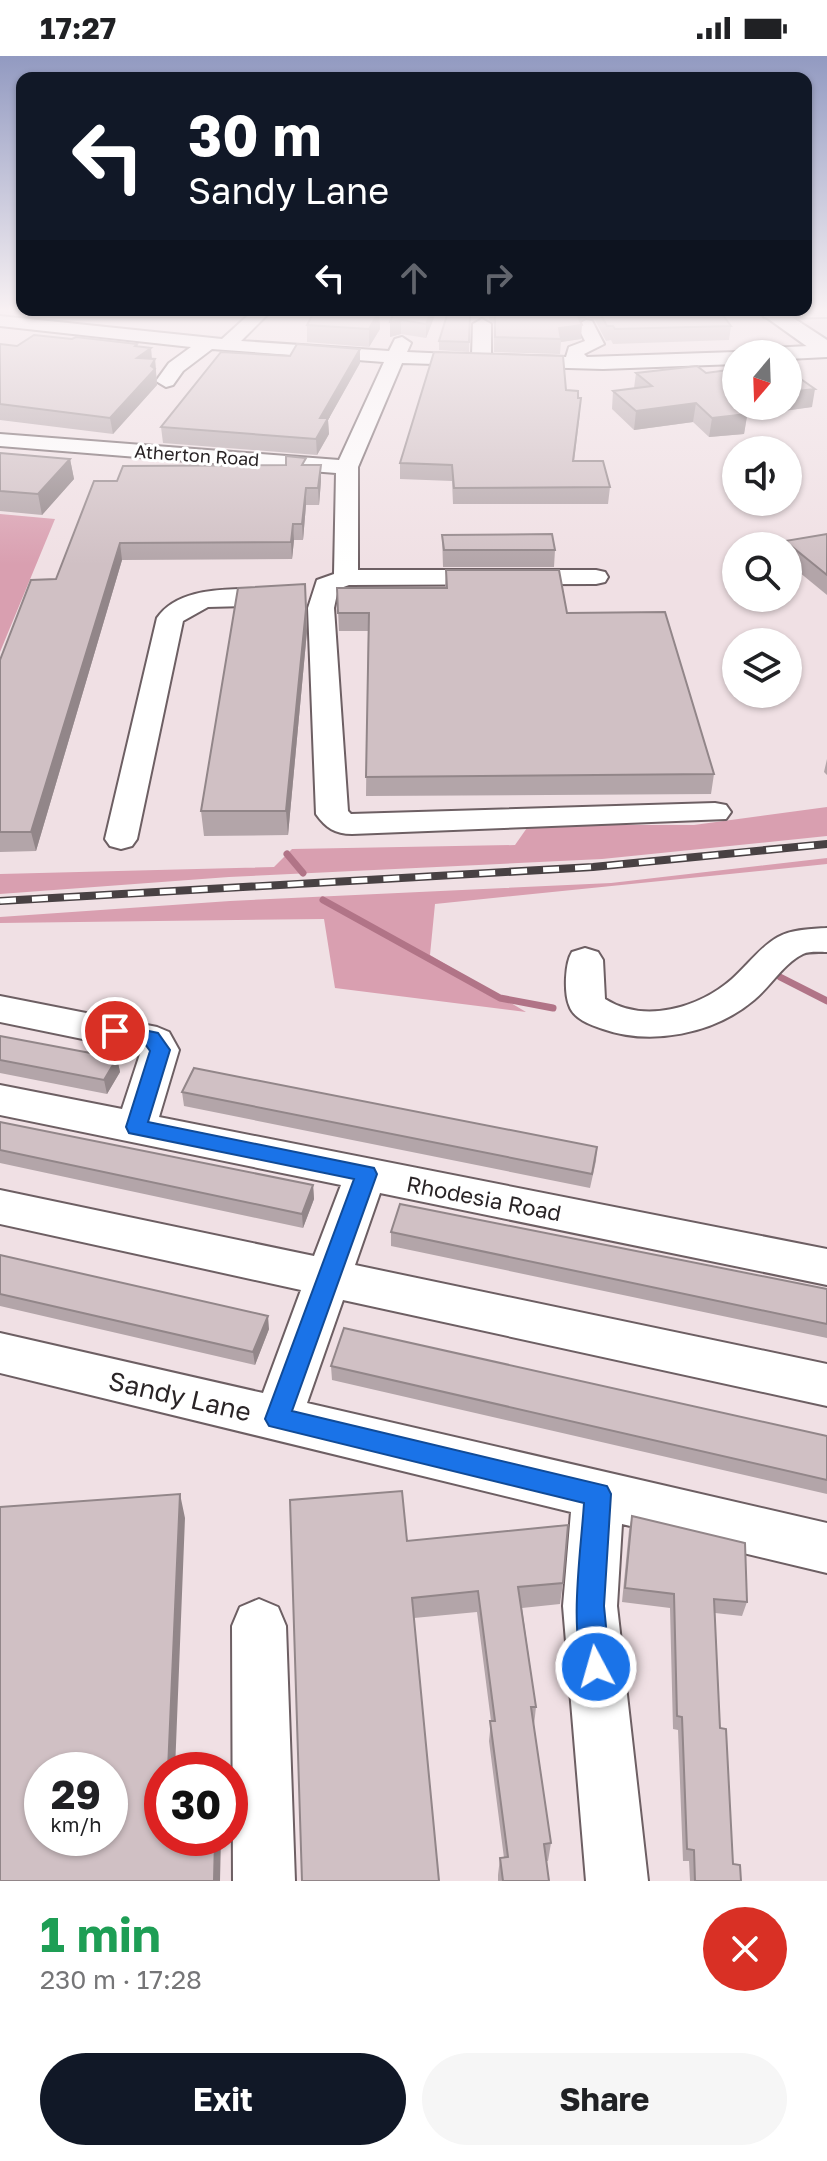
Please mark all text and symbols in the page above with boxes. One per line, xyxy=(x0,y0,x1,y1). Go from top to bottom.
text: 17:27 xyxy=(40,10,116,46)
text: 30 m xyxy=(188,101,322,168)
icon: left xyxy=(56,104,160,208)
text: Sandy Lane xyxy=(188,169,389,212)
icon: left xyxy=(308,256,352,300)
icon: ahead xyxy=(392,256,436,300)
icon: right xyxy=(476,256,520,300)
north arrow xyxy=(722,340,802,420)
map controls xyxy=(722,340,802,708)
button: sound xyxy=(722,436,802,516)
street label: Atherton Road xyxy=(134,440,260,470)
button: search xyxy=(722,532,802,612)
button: layers xyxy=(722,628,802,708)
pin xyxy=(81,997,149,1065)
icon: arrive xyxy=(93,1009,137,1053)
street label: Rhodesia Road xyxy=(404,1170,564,1226)
street label: Sandy Lane xyxy=(106,1365,254,1427)
position arrow xyxy=(554,1625,638,1709)
speed limit sign: 30 xyxy=(144,1752,248,1856)
text: 29 xyxy=(51,1770,101,1818)
text: km/h xyxy=(51,1812,101,1836)
text: 1 min xyxy=(40,1905,161,1963)
button: close xyxy=(703,1907,787,1991)
text: 230 m · 17:28 xyxy=(40,1964,202,1995)
button: Exit xyxy=(40,2053,406,2145)
button: Share xyxy=(422,2053,787,2145)

